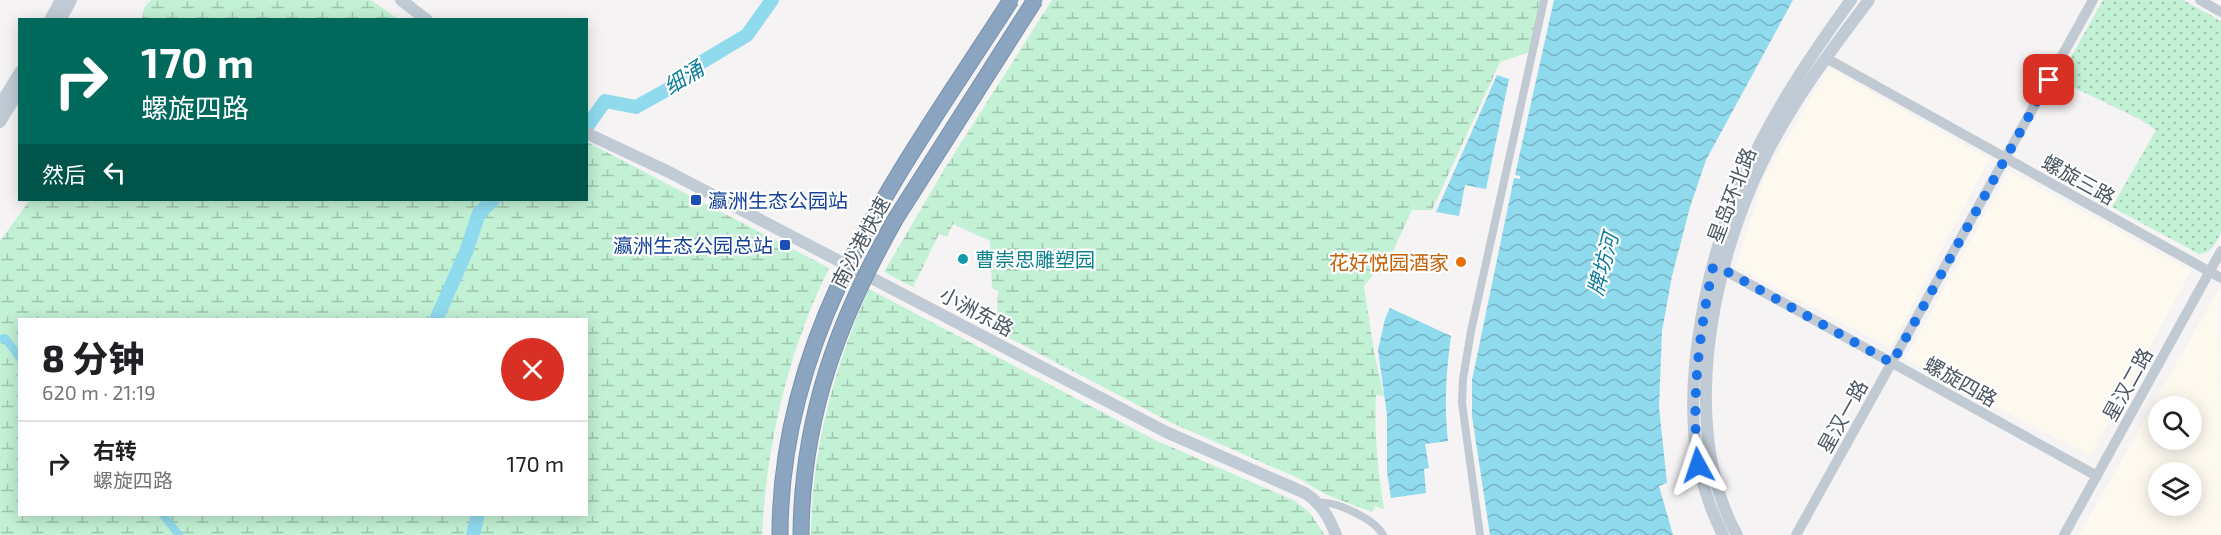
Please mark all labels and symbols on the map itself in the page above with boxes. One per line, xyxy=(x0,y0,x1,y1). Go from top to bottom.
water label: 细涌 xyxy=(659,54,709,99)
pin xyxy=(2023,54,2074,105)
street label: 星岛环北路 xyxy=(1702,144,1760,246)
street label: 螺旋三路 xyxy=(2038,149,2120,209)
place label: 瀛洲生态公园站 xyxy=(708,188,848,212)
street label: 南沙港快速 xyxy=(826,192,894,292)
marker: 瀛洲生态公园站 xyxy=(689,193,703,207)
water label: 牌坊河 xyxy=(1582,226,1623,298)
place label: 瀛洲生态公园总站 xyxy=(613,233,773,257)
marker: 瀛洲生态公园总站 xyxy=(778,238,792,252)
place label: 曹崇思雕塑园 xyxy=(975,247,1095,271)
place label: 花好悦园酒家 xyxy=(1329,250,1449,274)
marker: 曹崇思雕塑园 xyxy=(956,252,970,266)
marker: 花好悦园酒家 xyxy=(1454,255,1468,269)
street label: 小洲东路 xyxy=(936,282,1018,340)
street label: 星汉二路 xyxy=(2097,343,2157,425)
street label: 螺旋四路 xyxy=(1920,351,2002,411)
street label: 星汉一路 xyxy=(1812,375,1872,457)
position arrow xyxy=(1666,433,1730,497)

